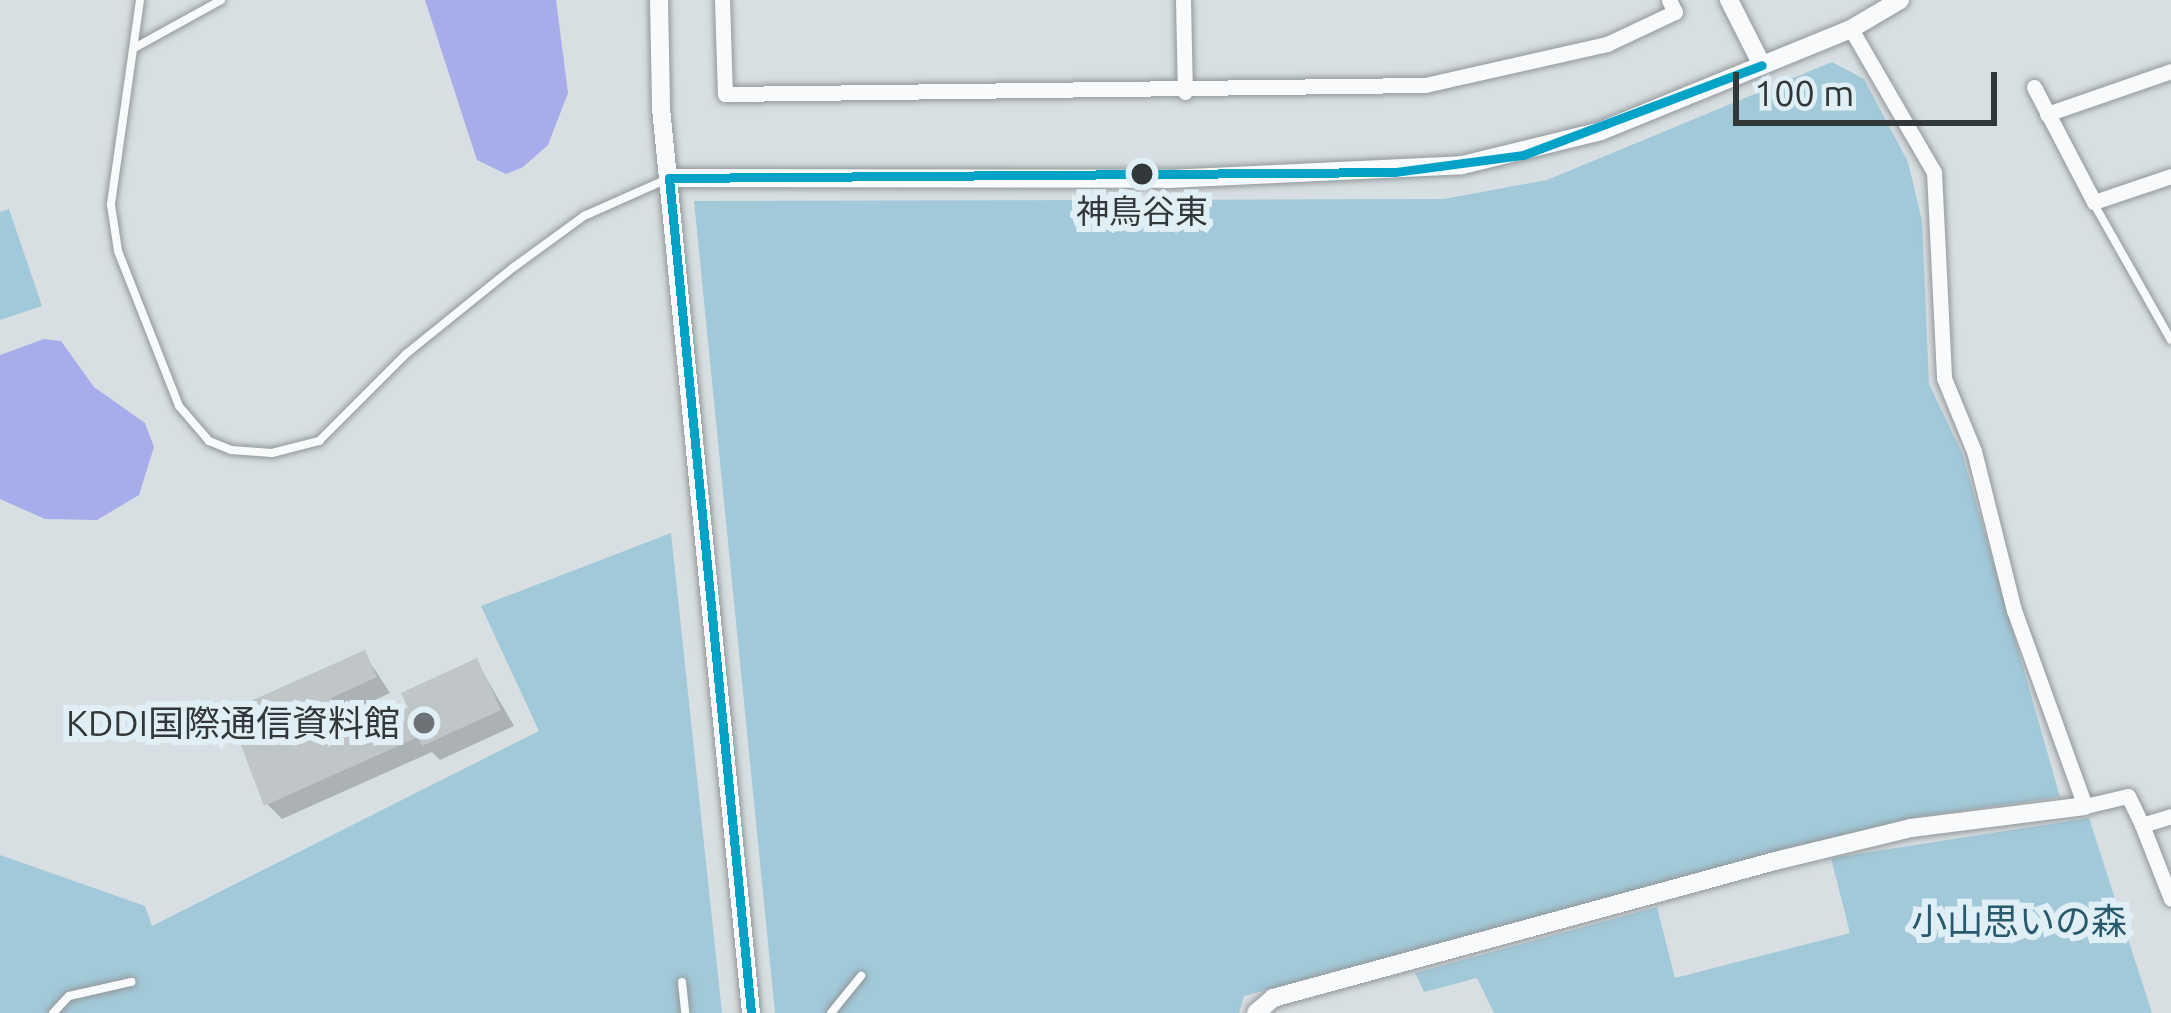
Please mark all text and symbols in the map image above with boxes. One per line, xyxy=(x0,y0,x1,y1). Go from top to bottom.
scale bar xyxy=(1739,48,2003,122)
text: 100 m xyxy=(1754,72,1854,113)
marker: 神鳥谷東 xyxy=(1131,163,1153,185)
place label: 神鳥谷東 xyxy=(1076,191,1208,231)
place label: KDDI国際通信資料館 xyxy=(66,701,400,745)
marker: KDDI国際通信資料館 xyxy=(411,710,437,736)
park label: 小山思いの森 xyxy=(1911,899,2127,943)

